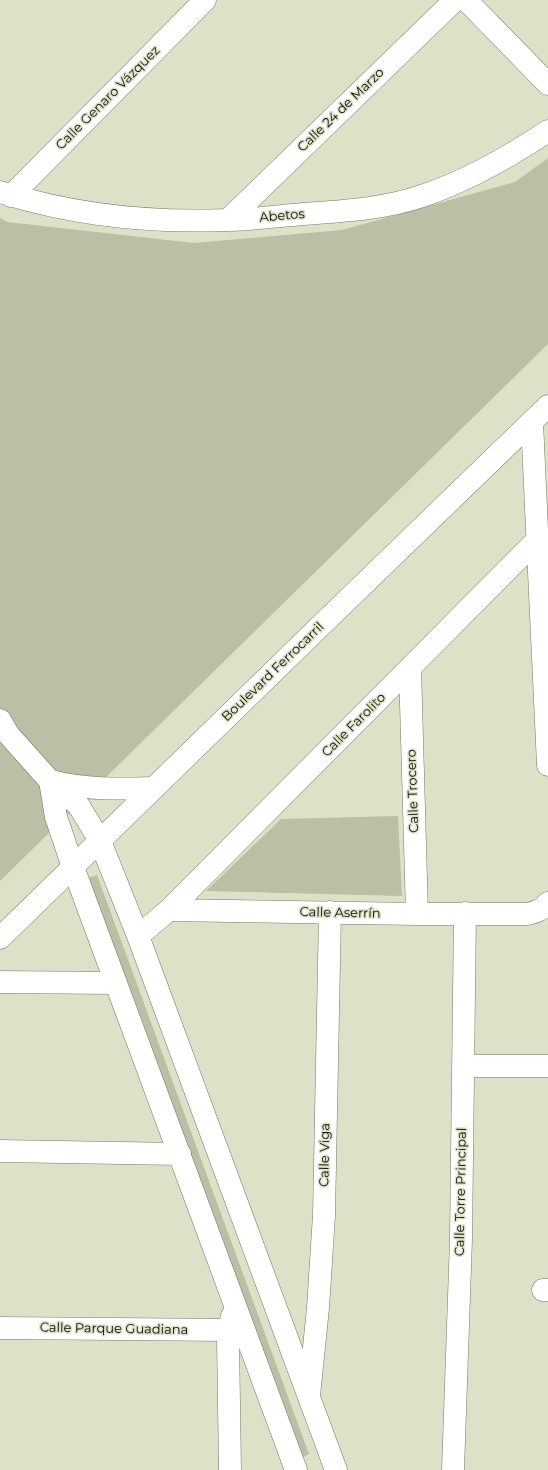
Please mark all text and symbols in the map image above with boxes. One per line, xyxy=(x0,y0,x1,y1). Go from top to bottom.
street label: Calle Genaro Vázquez xyxy=(53,43,163,153)
street label: Calle 24 de Marzo xyxy=(295,65,387,155)
street label: Abetos xyxy=(259,206,305,226)
street label: Boulevard Ferrocarril xyxy=(219,619,327,725)
street label: Calle Farolito xyxy=(319,690,389,760)
street label: Calle Trocero xyxy=(404,749,422,833)
street label: Calle Aserrín xyxy=(299,904,381,922)
street label: Calle Viga xyxy=(317,1123,333,1187)
street label: Calle Torre Principal xyxy=(452,1128,470,1256)
street label: Calle Parque Guadiana xyxy=(40,1320,188,1338)

